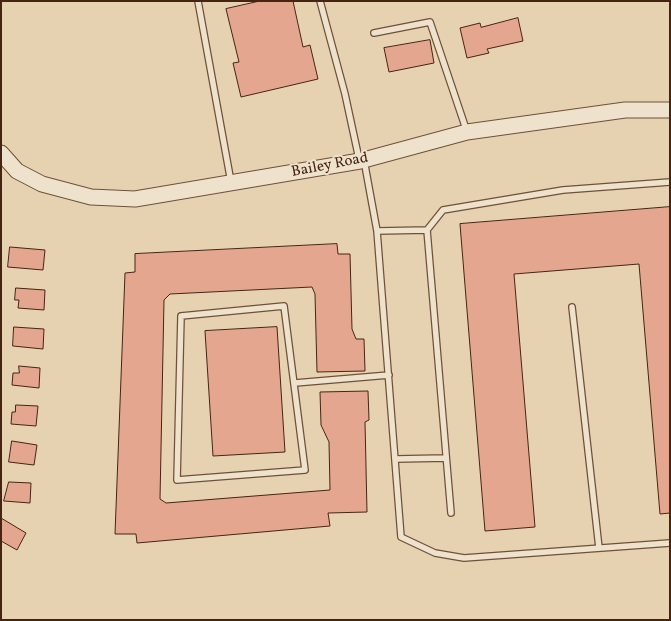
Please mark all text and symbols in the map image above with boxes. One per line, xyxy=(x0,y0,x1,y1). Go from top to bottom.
street label: Bailey Road xyxy=(290,150,370,182)

